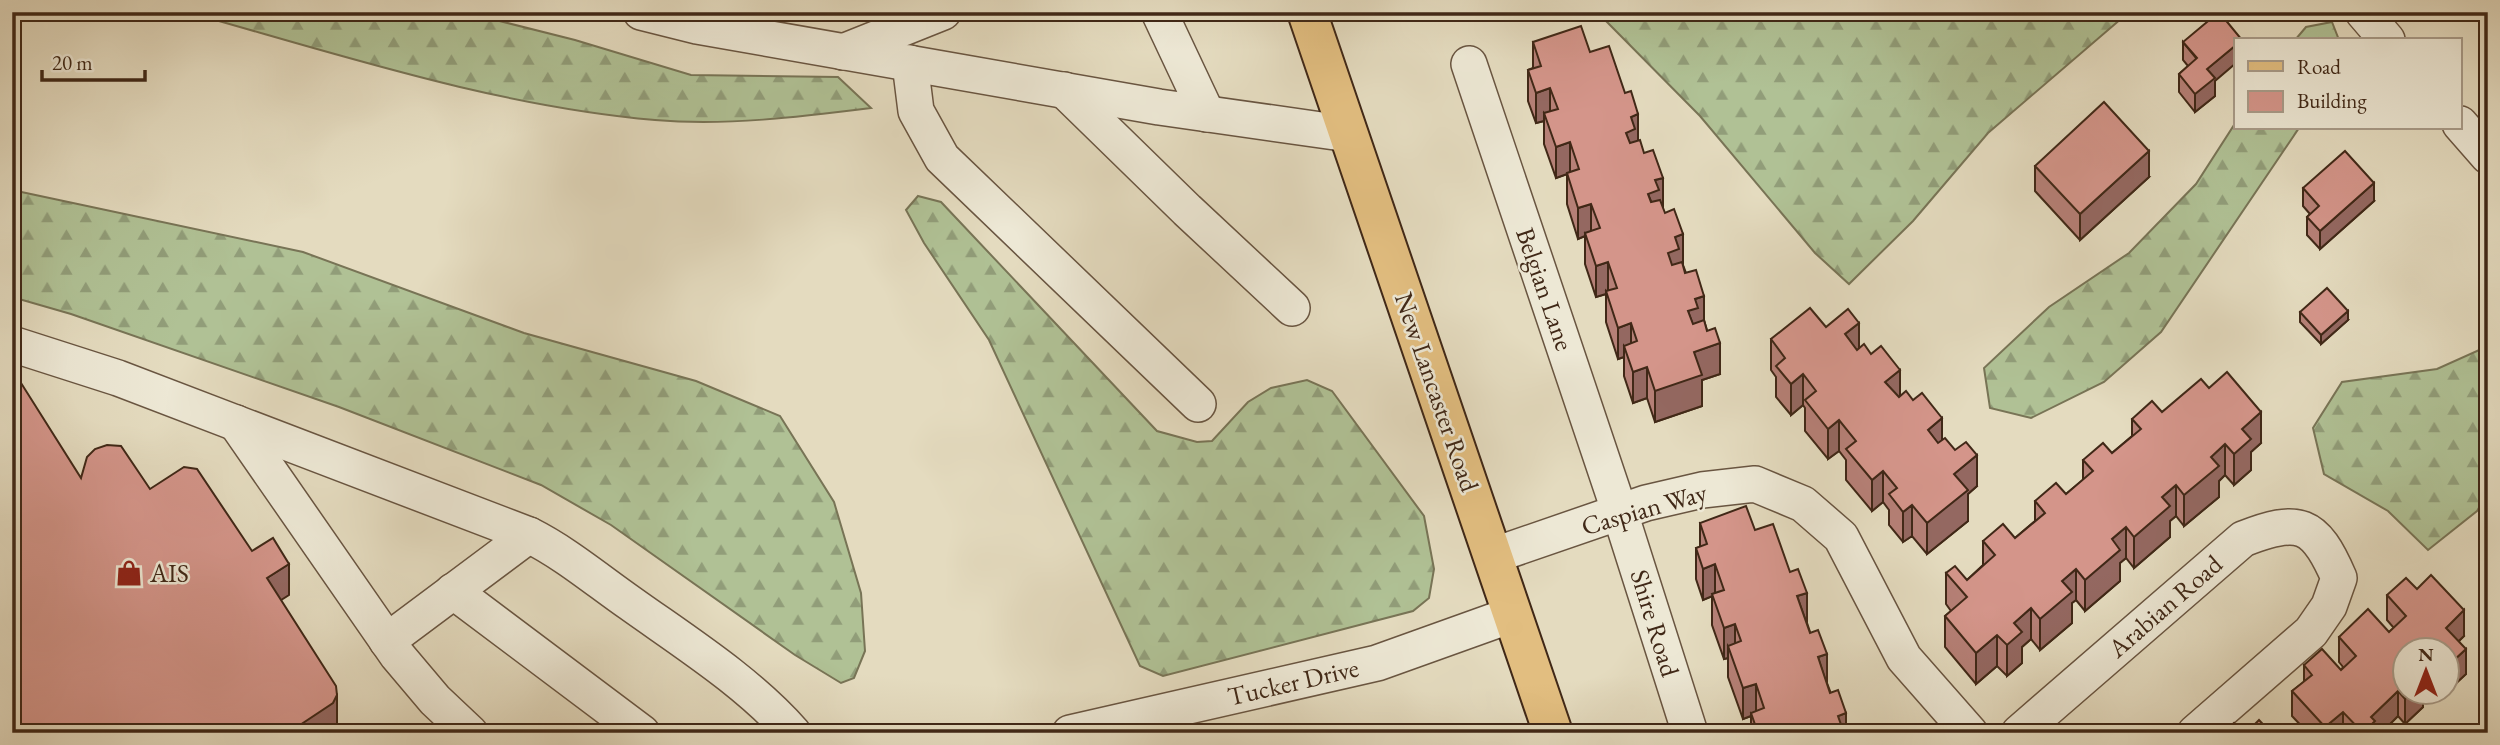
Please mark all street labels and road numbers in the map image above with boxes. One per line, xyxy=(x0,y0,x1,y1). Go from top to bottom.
street label: Belgian Lane xyxy=(1508,223,1582,355)
street label: New Lancaster Road xyxy=(1387,288,1487,497)
street label: Caspian Way xyxy=(1577,475,1711,543)
street label: Arabian Road xyxy=(2100,547,2230,666)
street label: Shire Road xyxy=(1623,565,1688,682)
street label: Tucker Drive xyxy=(1224,650,1362,714)

